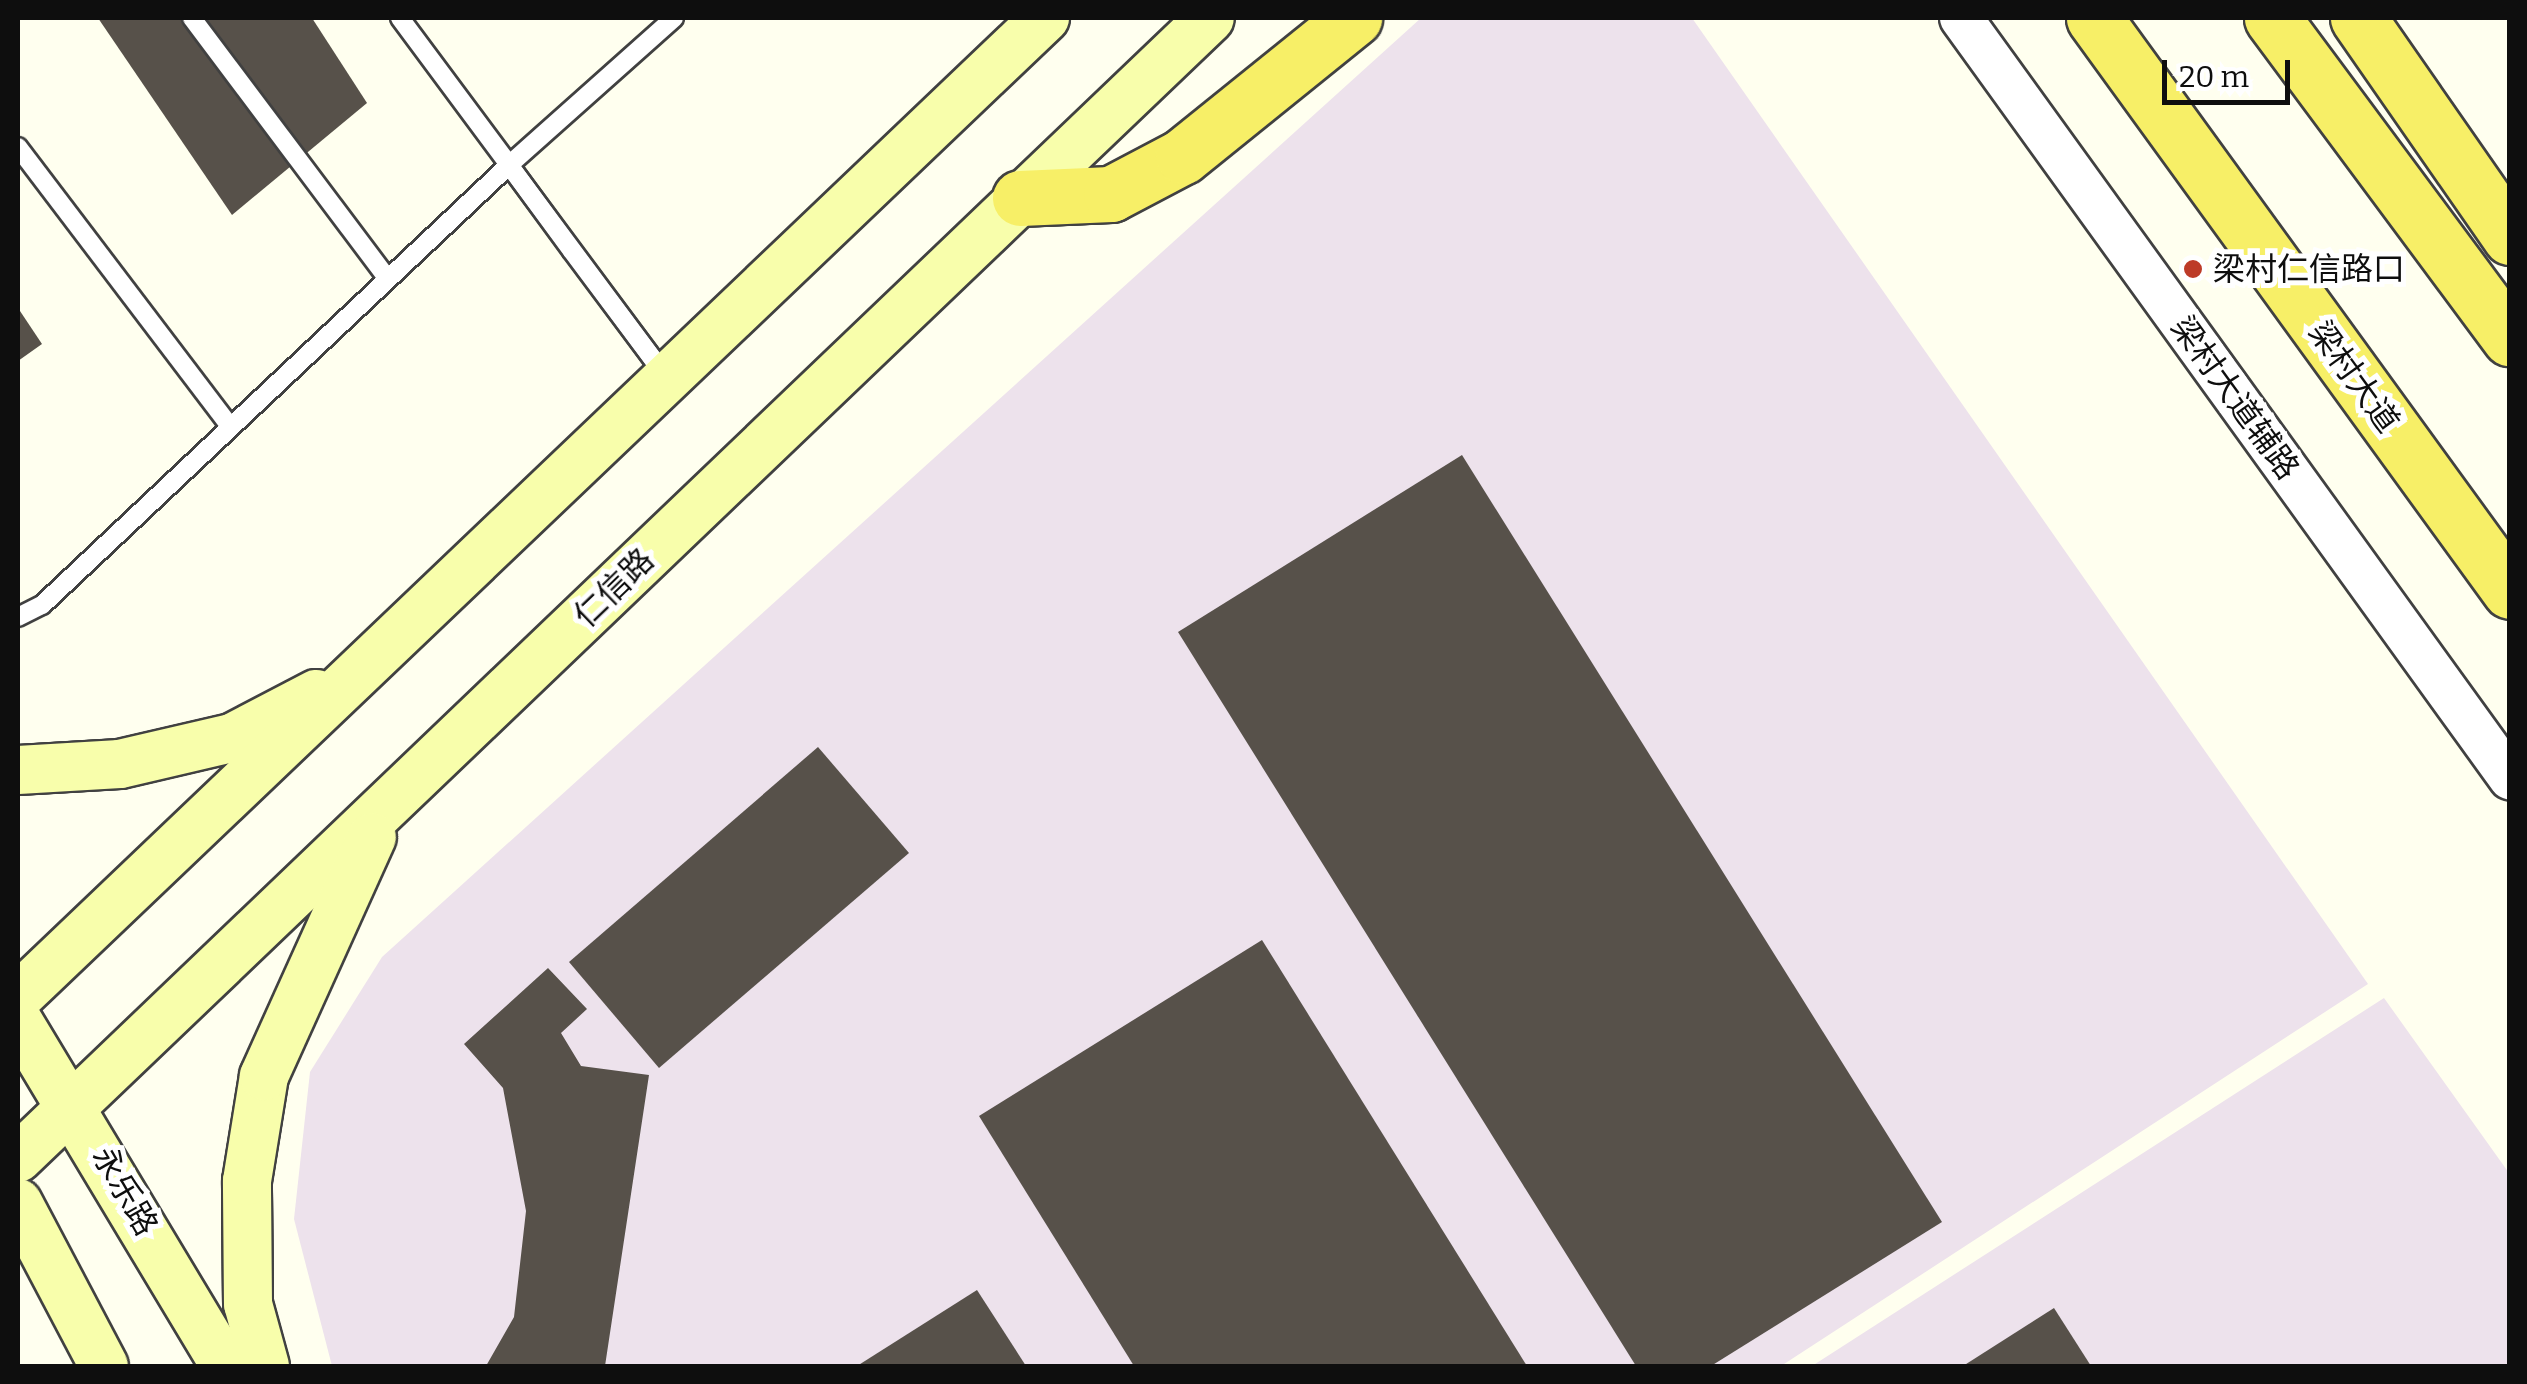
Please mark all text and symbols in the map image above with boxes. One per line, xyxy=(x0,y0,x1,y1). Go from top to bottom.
scale bar xyxy=(2167,40,2294,102)
text: 20 m xyxy=(2179,59,2249,95)
place label: 梁村仁信路口 xyxy=(2213,250,2405,288)
marker: 梁村仁信路口 xyxy=(2182,258,2204,280)
street label: 梁村大道辅路 xyxy=(2163,309,2307,487)
street label: 梁村大道 xyxy=(2301,314,2407,440)
street label: 仁信路 xyxy=(566,541,662,635)
street label: 永乐路 xyxy=(84,1140,166,1242)

